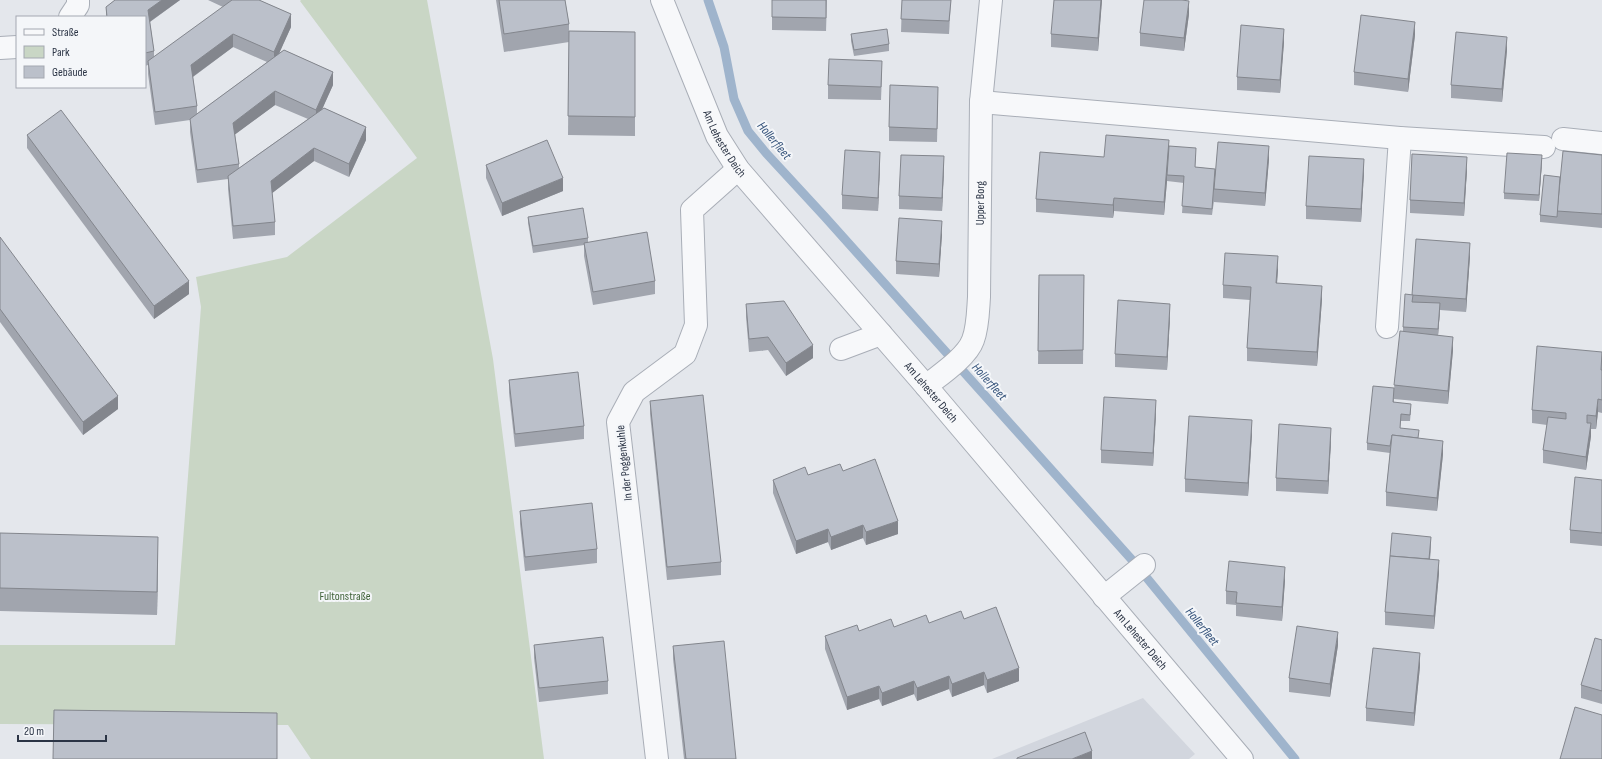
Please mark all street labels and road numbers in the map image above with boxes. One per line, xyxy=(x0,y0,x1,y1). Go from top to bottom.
street label: Am Lehester Deich xyxy=(699,107,749,181)
street label: Upper Borg xyxy=(973,181,988,225)
street label: Am Lehester Deich xyxy=(900,358,961,426)
street label: In der Poggenkuhle xyxy=(613,424,636,501)
street label: Am Lehester Deich xyxy=(1110,605,1170,673)

